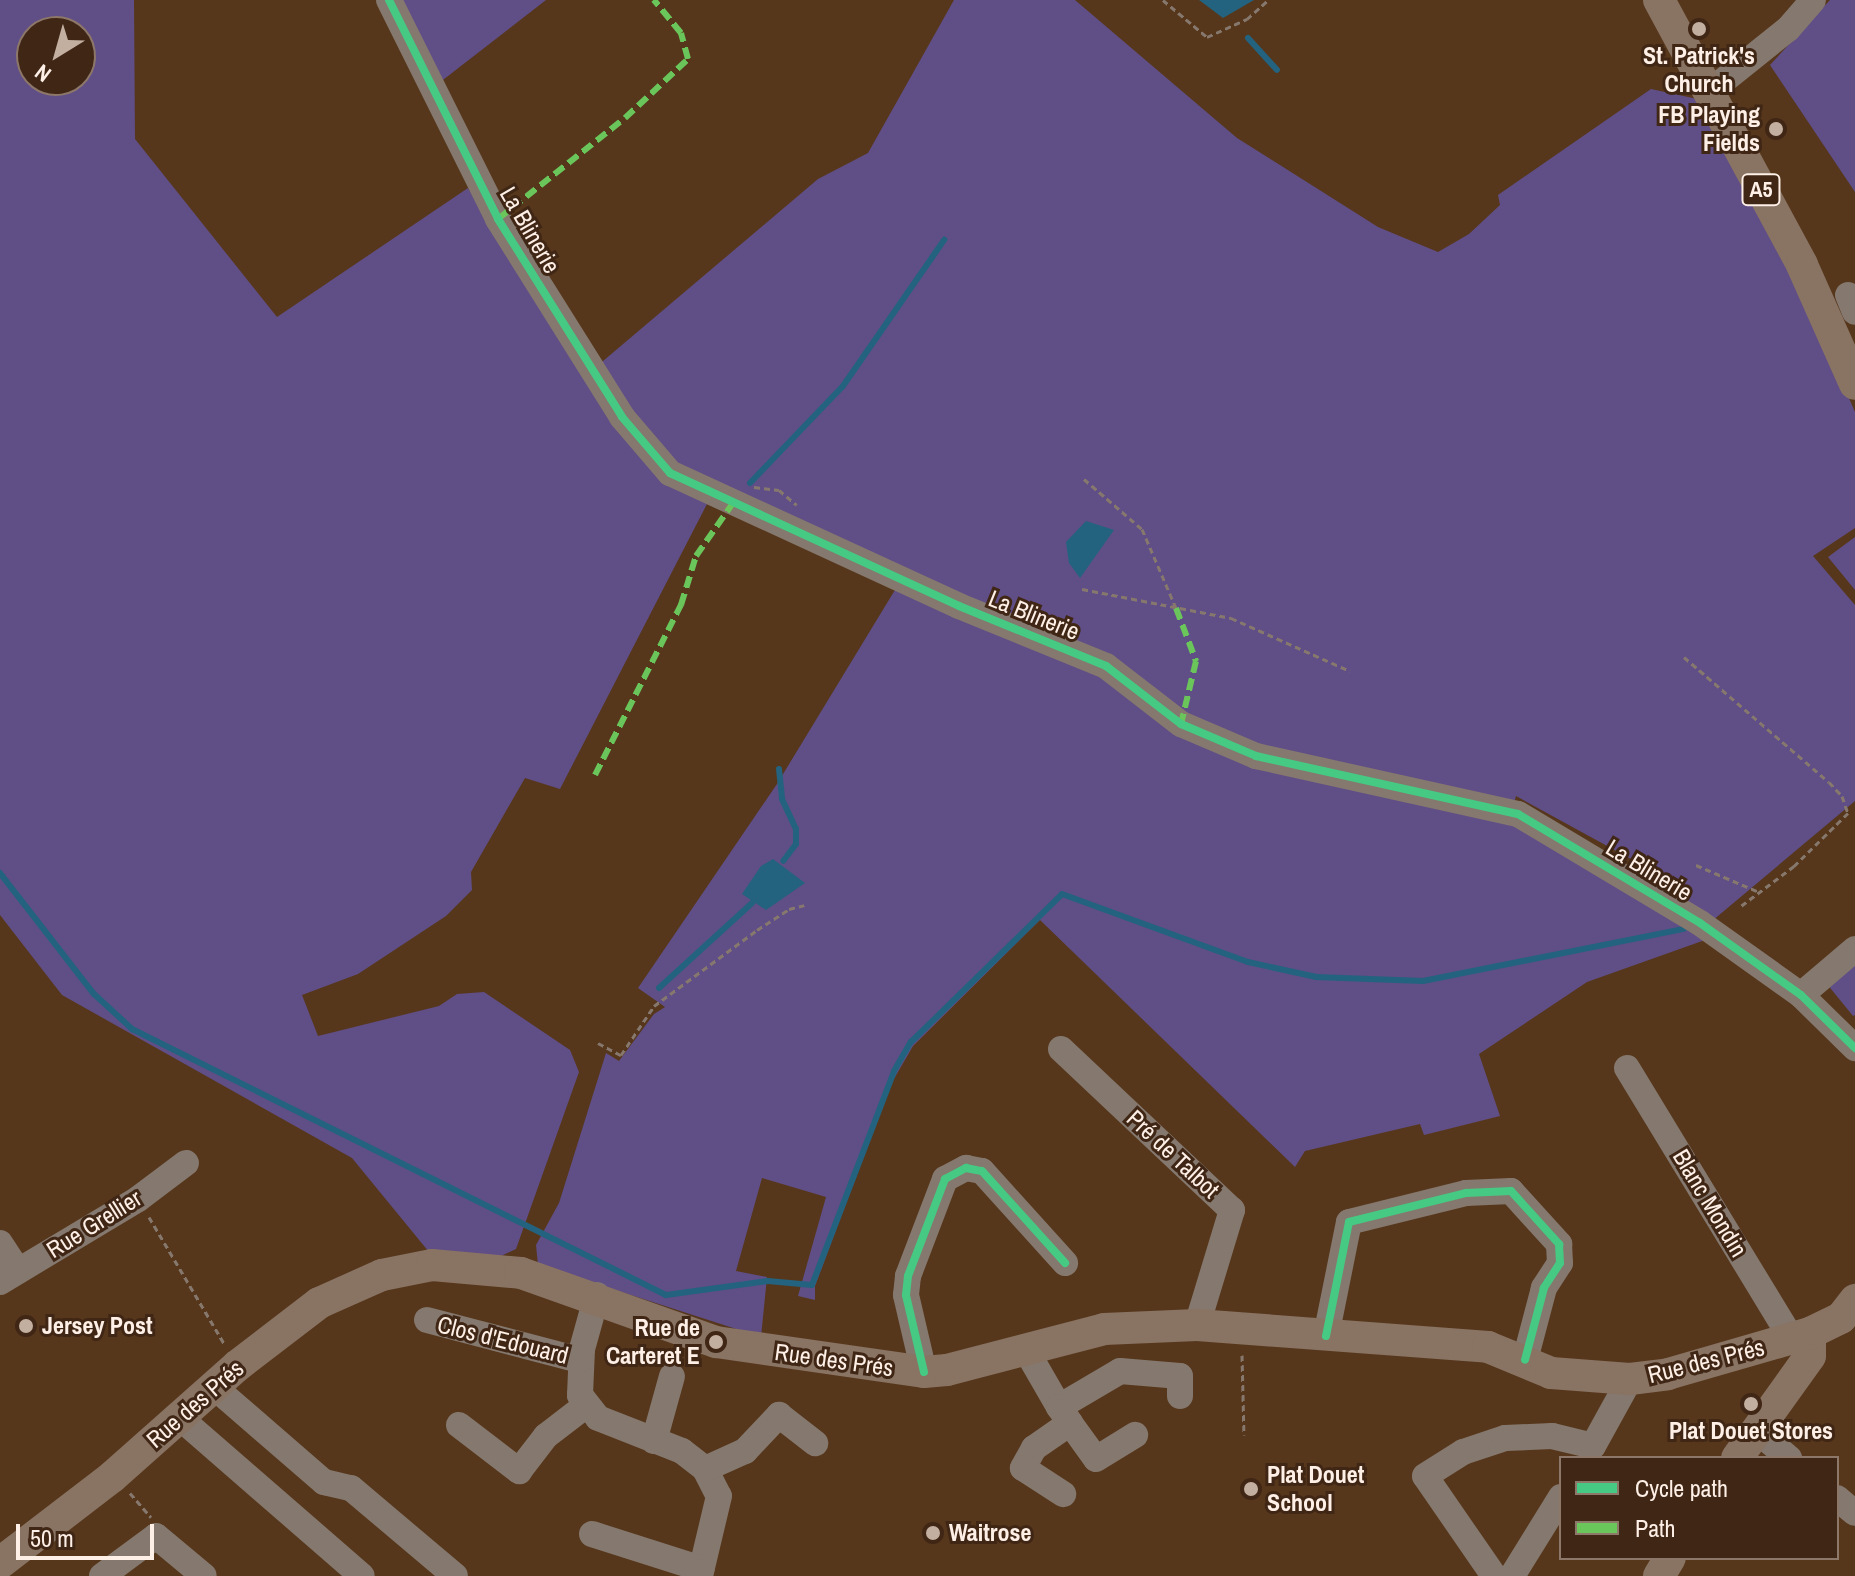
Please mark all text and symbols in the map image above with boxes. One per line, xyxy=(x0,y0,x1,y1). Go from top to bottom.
north arrow xyxy=(16,16,96,96)
marker: St. Patrick's Church xyxy=(1690,20,1708,38)
place label: St. Patrick's Church xyxy=(1643,42,1755,98)
text: N xyxy=(29,58,57,89)
place label: FB Playing Fields xyxy=(1658,101,1760,157)
marker: FB Playing Fields xyxy=(1767,120,1785,138)
road number: A5 xyxy=(1741,172,1781,208)
street label: La Blinerie xyxy=(494,182,566,278)
street label: La Blinerie xyxy=(984,584,1084,646)
street label: La Blinerie xyxy=(1601,833,1697,907)
street label: Pré de Talbot xyxy=(1121,1104,1225,1204)
street label: Blanc Mondin xyxy=(1667,1144,1753,1262)
street label: Rue Grellier xyxy=(41,1184,147,1264)
street label: Clos d'Edouard xyxy=(435,1310,571,1370)
place label: Jersey Post xyxy=(42,1312,152,1340)
place label: Rue de Carteret E xyxy=(606,1314,700,1370)
marker: Jersey Post xyxy=(17,1317,35,1335)
marker: Rue de Carteret E xyxy=(707,1333,725,1351)
street label: Rue des Prés xyxy=(1645,1333,1767,1389)
street label: Rue des Prés xyxy=(773,1337,895,1383)
street label: Rue des Prés xyxy=(141,1354,249,1454)
marker: Plat Douet Stores xyxy=(1742,1395,1760,1413)
place label: Plat Douet Stores xyxy=(1669,1417,1833,1445)
legend xyxy=(1559,1456,1839,1560)
place label: Plat Douet School xyxy=(1267,1461,1364,1517)
text: Cycle path xyxy=(1635,1472,1728,1504)
marker: Plat Douet School xyxy=(1242,1480,1260,1498)
scale bar xyxy=(20,1508,158,1558)
text: Path xyxy=(1635,1512,1676,1544)
place label: Waitrose xyxy=(949,1519,1031,1547)
text: 50 m xyxy=(30,1522,74,1554)
marker: Waitrose xyxy=(924,1524,942,1542)

